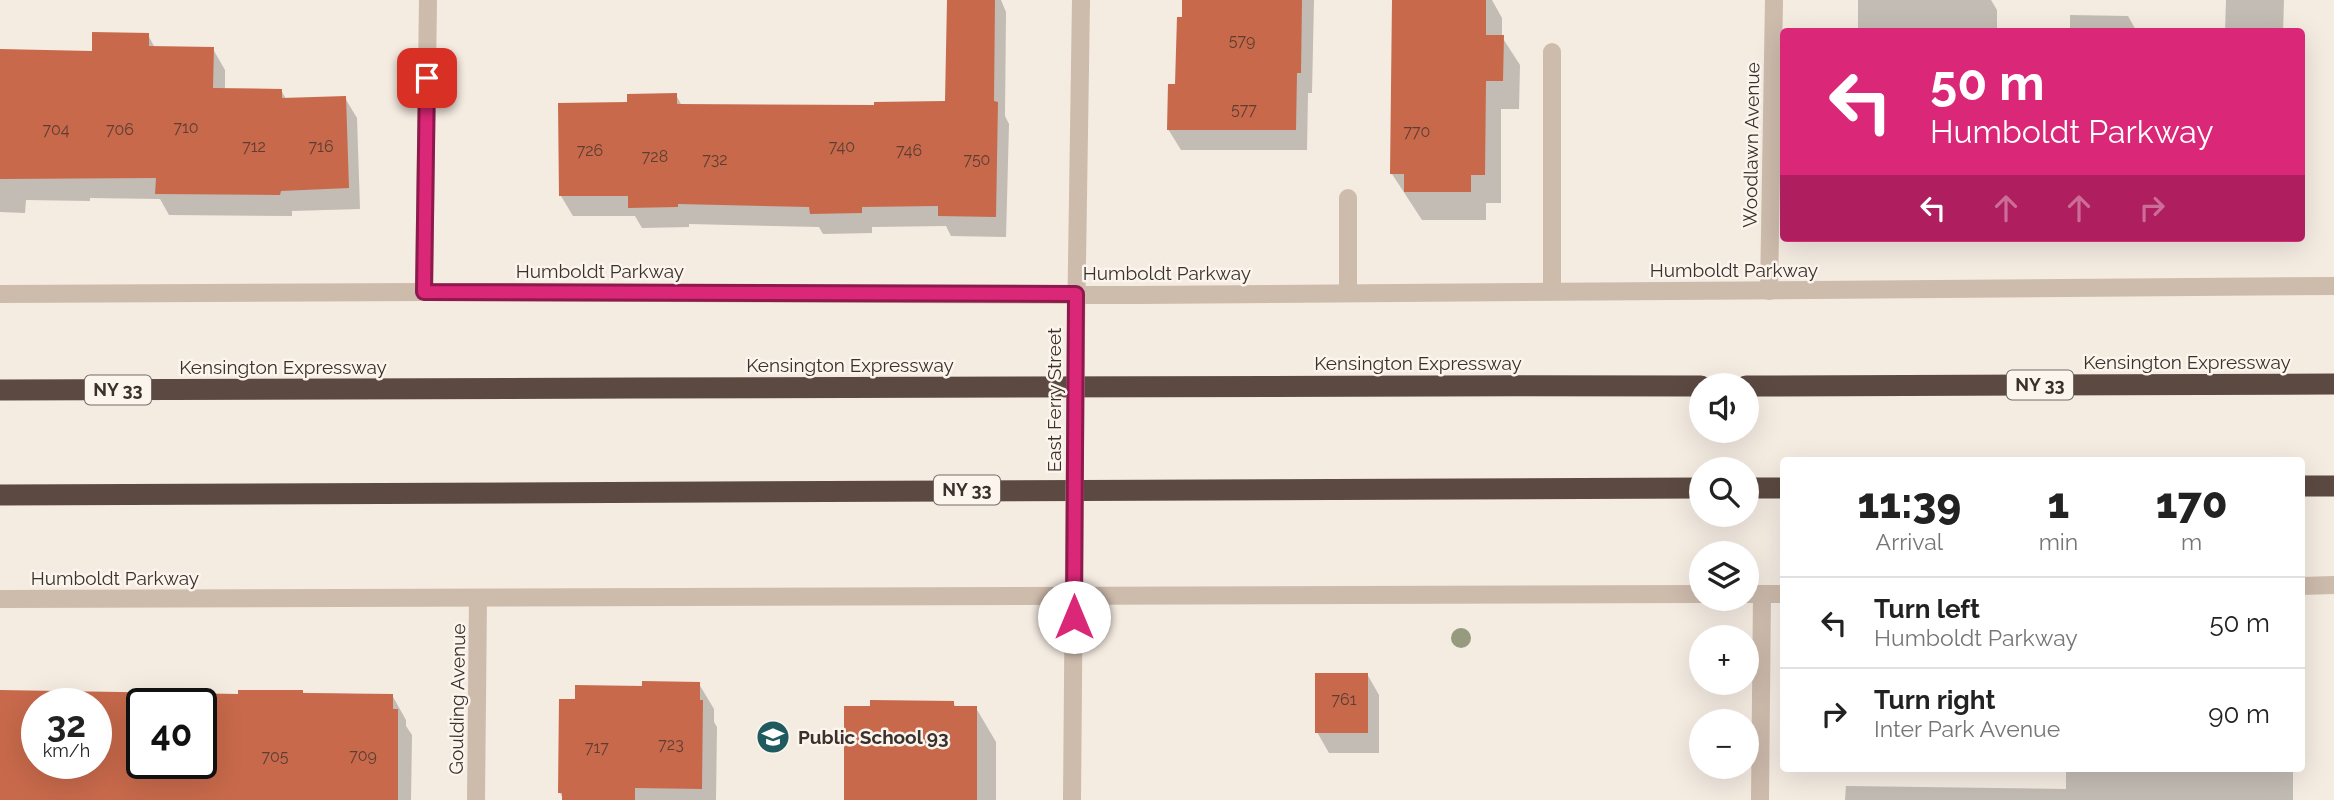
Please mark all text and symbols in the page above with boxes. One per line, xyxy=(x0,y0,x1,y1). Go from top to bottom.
house number: 579 xyxy=(1229,31,1255,50)
pin xyxy=(397,48,457,108)
text: 50 m xyxy=(1930,54,2045,111)
icon: left xyxy=(1815,56,1906,147)
icon: arrive xyxy=(408,59,446,97)
street label: Woodlawn Avenue xyxy=(1739,62,1763,228)
house number: 577 xyxy=(1231,100,1257,119)
text: Humboldt Parkway xyxy=(1930,113,2214,150)
house number: 710 xyxy=(173,118,199,137)
house number: 704 xyxy=(42,120,70,139)
house number: 706 xyxy=(106,120,134,139)
house number: 770 xyxy=(1404,122,1430,141)
house number: 712 xyxy=(242,137,266,156)
house number: 716 xyxy=(308,137,334,156)
house number: 740 xyxy=(829,137,855,156)
house number: 726 xyxy=(577,141,603,160)
house number: 746 xyxy=(896,141,922,160)
house number: 728 xyxy=(642,147,668,166)
house number: 732 xyxy=(702,150,728,169)
house number: 750 xyxy=(964,150,990,169)
icon: left xyxy=(1914,189,1952,227)
icon: ahead xyxy=(1987,189,2025,227)
icon: ahead xyxy=(2060,189,2098,227)
icon: right xyxy=(2133,189,2171,227)
street label: Humboldt Parkway xyxy=(1650,259,1818,281)
street label: Humboldt Parkway xyxy=(516,260,684,282)
street label: Humboldt Parkway xyxy=(1083,262,1251,284)
street label: East Ferry Street xyxy=(1043,327,1065,472)
street label: Kensington Expressway xyxy=(2083,351,2291,373)
street label: Kensington Expressway xyxy=(1314,352,1522,374)
street label: Kensington Expressway xyxy=(746,354,954,376)
street label: Kensington Expressway xyxy=(179,356,387,378)
road number: NY 33 xyxy=(2007,370,2073,400)
map controls xyxy=(1689,373,1759,779)
button: sound xyxy=(1689,373,1759,443)
road number: NY 33 xyxy=(85,376,151,404)
button: search xyxy=(1689,457,1759,527)
road number: NY 33 xyxy=(934,476,1000,504)
text: 11:39 xyxy=(1858,479,1961,528)
text: 1 xyxy=(2048,479,2069,528)
text: 170 xyxy=(2156,479,2227,528)
text: Arrival xyxy=(1876,528,1943,555)
text: min xyxy=(2039,528,2078,555)
text: m xyxy=(2181,528,2202,555)
button: layers xyxy=(1689,541,1759,611)
street label: Humboldt Parkway xyxy=(31,567,199,589)
position arrow xyxy=(1037,580,1111,654)
text: Turn left xyxy=(1874,594,1980,624)
icon: left xyxy=(1815,604,1853,642)
text: 50 m xyxy=(2209,608,2270,638)
street label: Goulding Avenue xyxy=(445,623,469,775)
text: Humboldt Parkway xyxy=(1874,624,2078,651)
button: + xyxy=(1689,625,1759,695)
text: Turn right xyxy=(1874,685,1995,715)
speed limit sign: 40 xyxy=(126,688,217,779)
house number: 761 xyxy=(1331,690,1357,709)
icon: right xyxy=(1815,695,1853,733)
text: 90 m xyxy=(2208,699,2270,729)
text: 32 xyxy=(47,704,86,745)
button: − xyxy=(1689,709,1759,779)
text: Inter Park Avenue xyxy=(1874,715,2060,742)
school or university icon: Public School 93 xyxy=(754,718,792,756)
place label: Public School 93 xyxy=(798,726,949,748)
house number: 723 xyxy=(658,735,684,754)
house number: 717 xyxy=(585,738,609,757)
text: km/h xyxy=(43,740,90,761)
house number: 709 xyxy=(349,746,377,765)
house number: 705 xyxy=(261,747,289,766)

